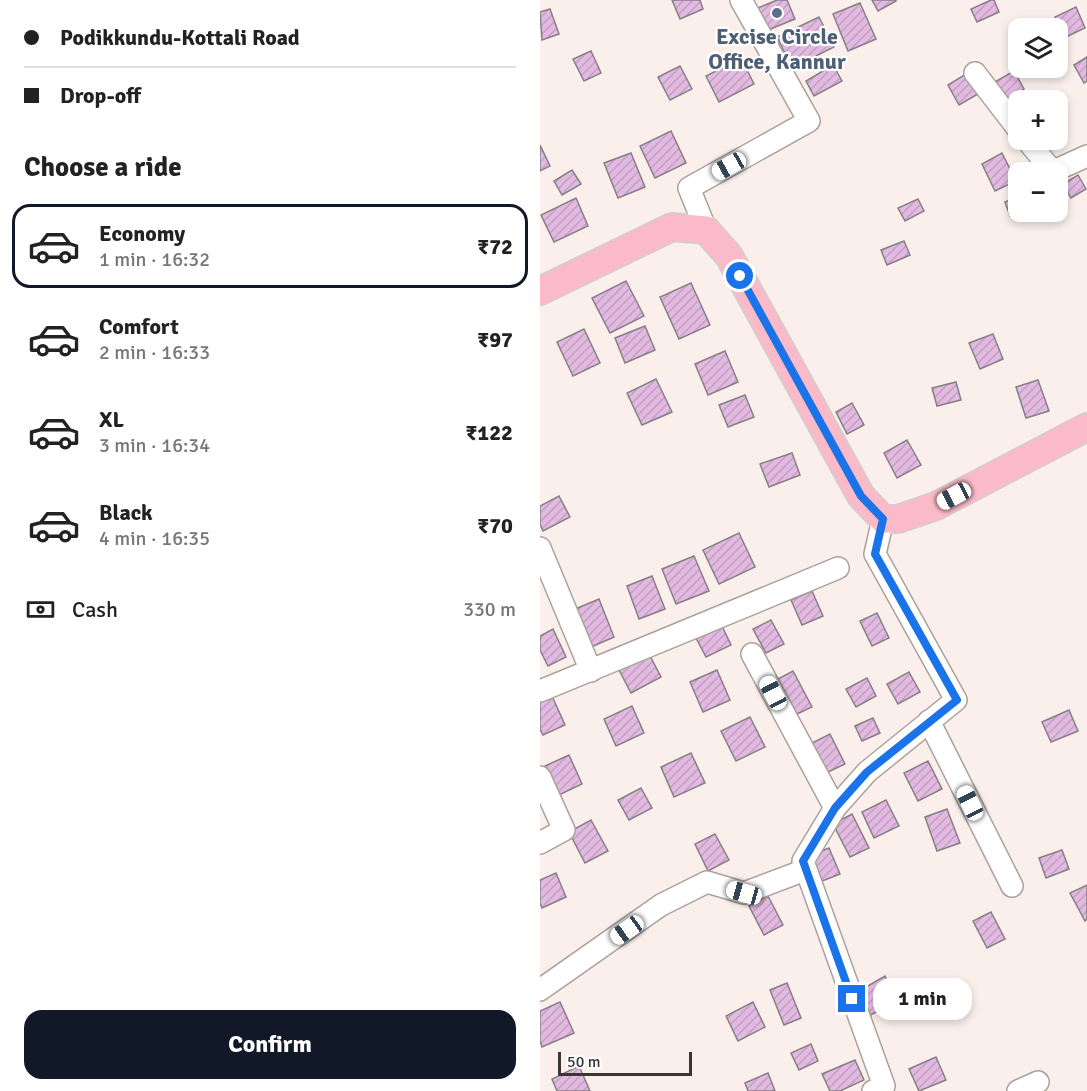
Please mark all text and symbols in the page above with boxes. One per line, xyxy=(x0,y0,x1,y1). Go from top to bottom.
marker: Excise Circle Office, Kannur xyxy=(770,6,784,20)
map controls xyxy=(1008,18,1068,222)
button: layers xyxy=(1008,18,1068,78)
place label: Excise Circle Office, Kannur xyxy=(708,23,846,75)
text: Podikkundu-Kottali Road xyxy=(60,24,300,51)
text: Drop-off xyxy=(60,82,141,109)
button: + xyxy=(1008,90,1068,150)
car xyxy=(709,149,749,183)
text: Choose a ride xyxy=(24,151,182,184)
button: − xyxy=(1008,162,1068,222)
icon: car xyxy=(27,219,81,273)
text: Economy xyxy=(99,220,185,247)
text: ₹72 xyxy=(477,233,513,260)
text: 1 min · 16:32 xyxy=(99,247,210,272)
route start xyxy=(726,262,753,289)
icon: car xyxy=(27,312,81,366)
text: Comfort xyxy=(99,313,179,340)
text: ₹97 xyxy=(477,326,513,353)
text: 2 min · 16:33 xyxy=(99,340,210,365)
icon: car xyxy=(27,405,81,459)
text: XL xyxy=(99,406,124,433)
text: ₹122 xyxy=(465,419,513,446)
text: 3 min · 16:34 xyxy=(99,433,210,458)
car xyxy=(934,480,974,512)
icon: car xyxy=(27,498,81,552)
text: Black xyxy=(99,499,153,526)
text: ₹70 xyxy=(477,512,513,539)
text: 4 min · 16:35 xyxy=(99,526,210,551)
icon: cash xyxy=(24,593,57,626)
text: Cash xyxy=(72,596,118,623)
text: 330 m xyxy=(463,597,516,622)
car xyxy=(757,673,789,713)
car xyxy=(954,783,986,823)
car xyxy=(724,879,764,907)
car xyxy=(607,912,647,948)
callout: 1 min xyxy=(873,978,972,1020)
route end xyxy=(838,985,865,1012)
text: 1 min xyxy=(898,986,947,1011)
button: Confirm xyxy=(24,1010,516,1079)
scale bar xyxy=(558,1049,692,1076)
text: 50 m xyxy=(567,1052,601,1072)

